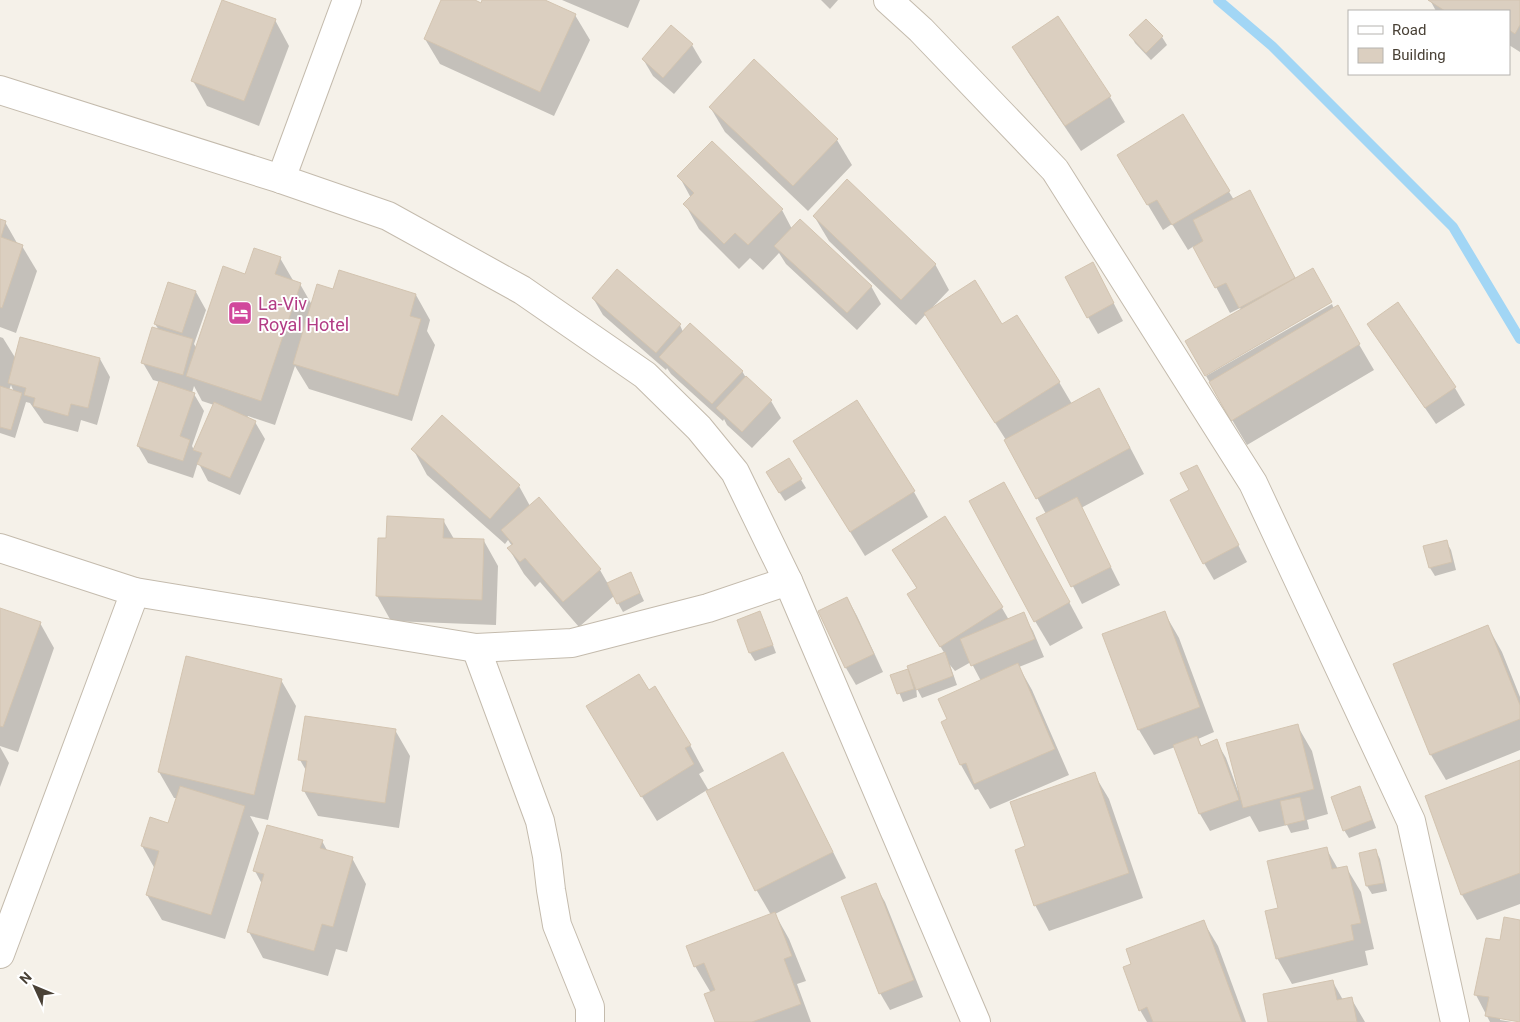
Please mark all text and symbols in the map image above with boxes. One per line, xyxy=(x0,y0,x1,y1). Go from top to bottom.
legend xyxy=(1348,10,1510,75)
text: Road xyxy=(1392,21,1426,39)
text: Building xyxy=(1392,46,1446,64)
place label: La-Viv Royal Hotel xyxy=(258,293,349,335)
hotel icon: La-Viv Royal Hotel xyxy=(227,300,253,326)
north arrow xyxy=(10,962,60,1012)
text: N xyxy=(16,969,35,987)

